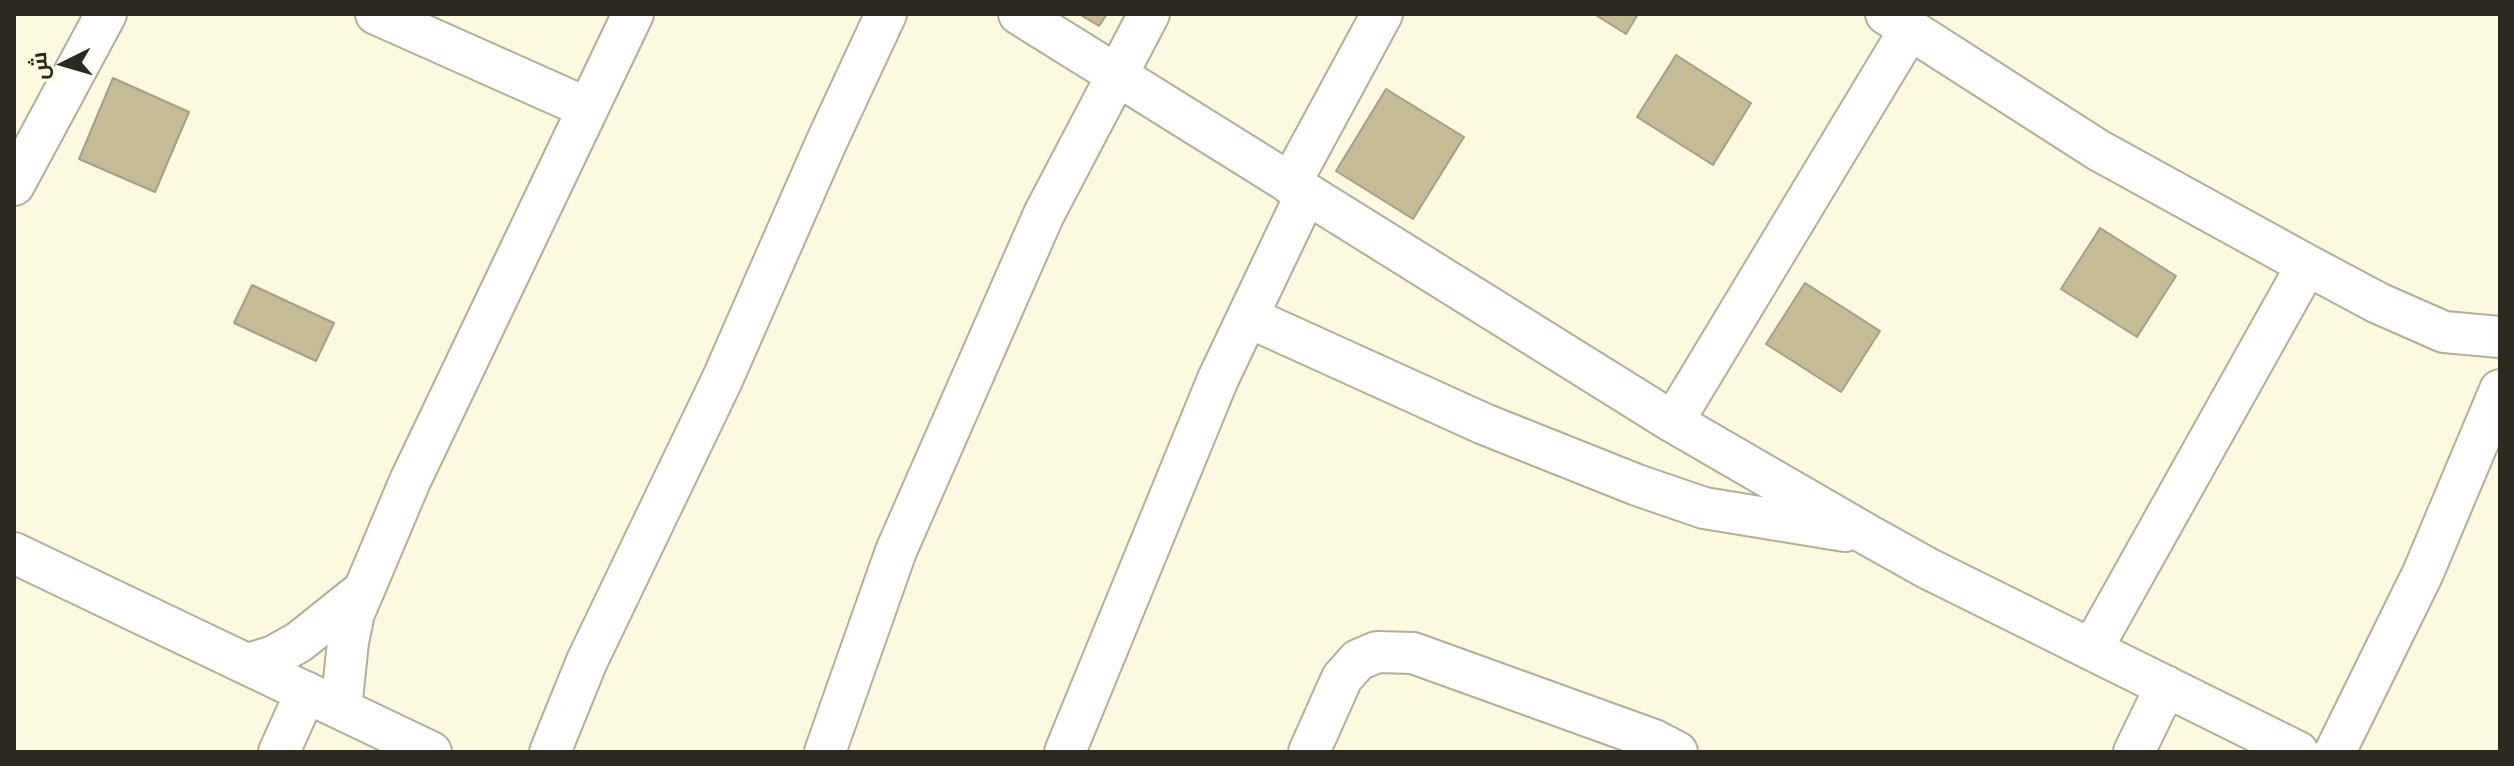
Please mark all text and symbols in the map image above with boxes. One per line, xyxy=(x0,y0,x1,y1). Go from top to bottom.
north arrow xyxy=(24,24,104,104)
text: ش xyxy=(25,51,54,81)

